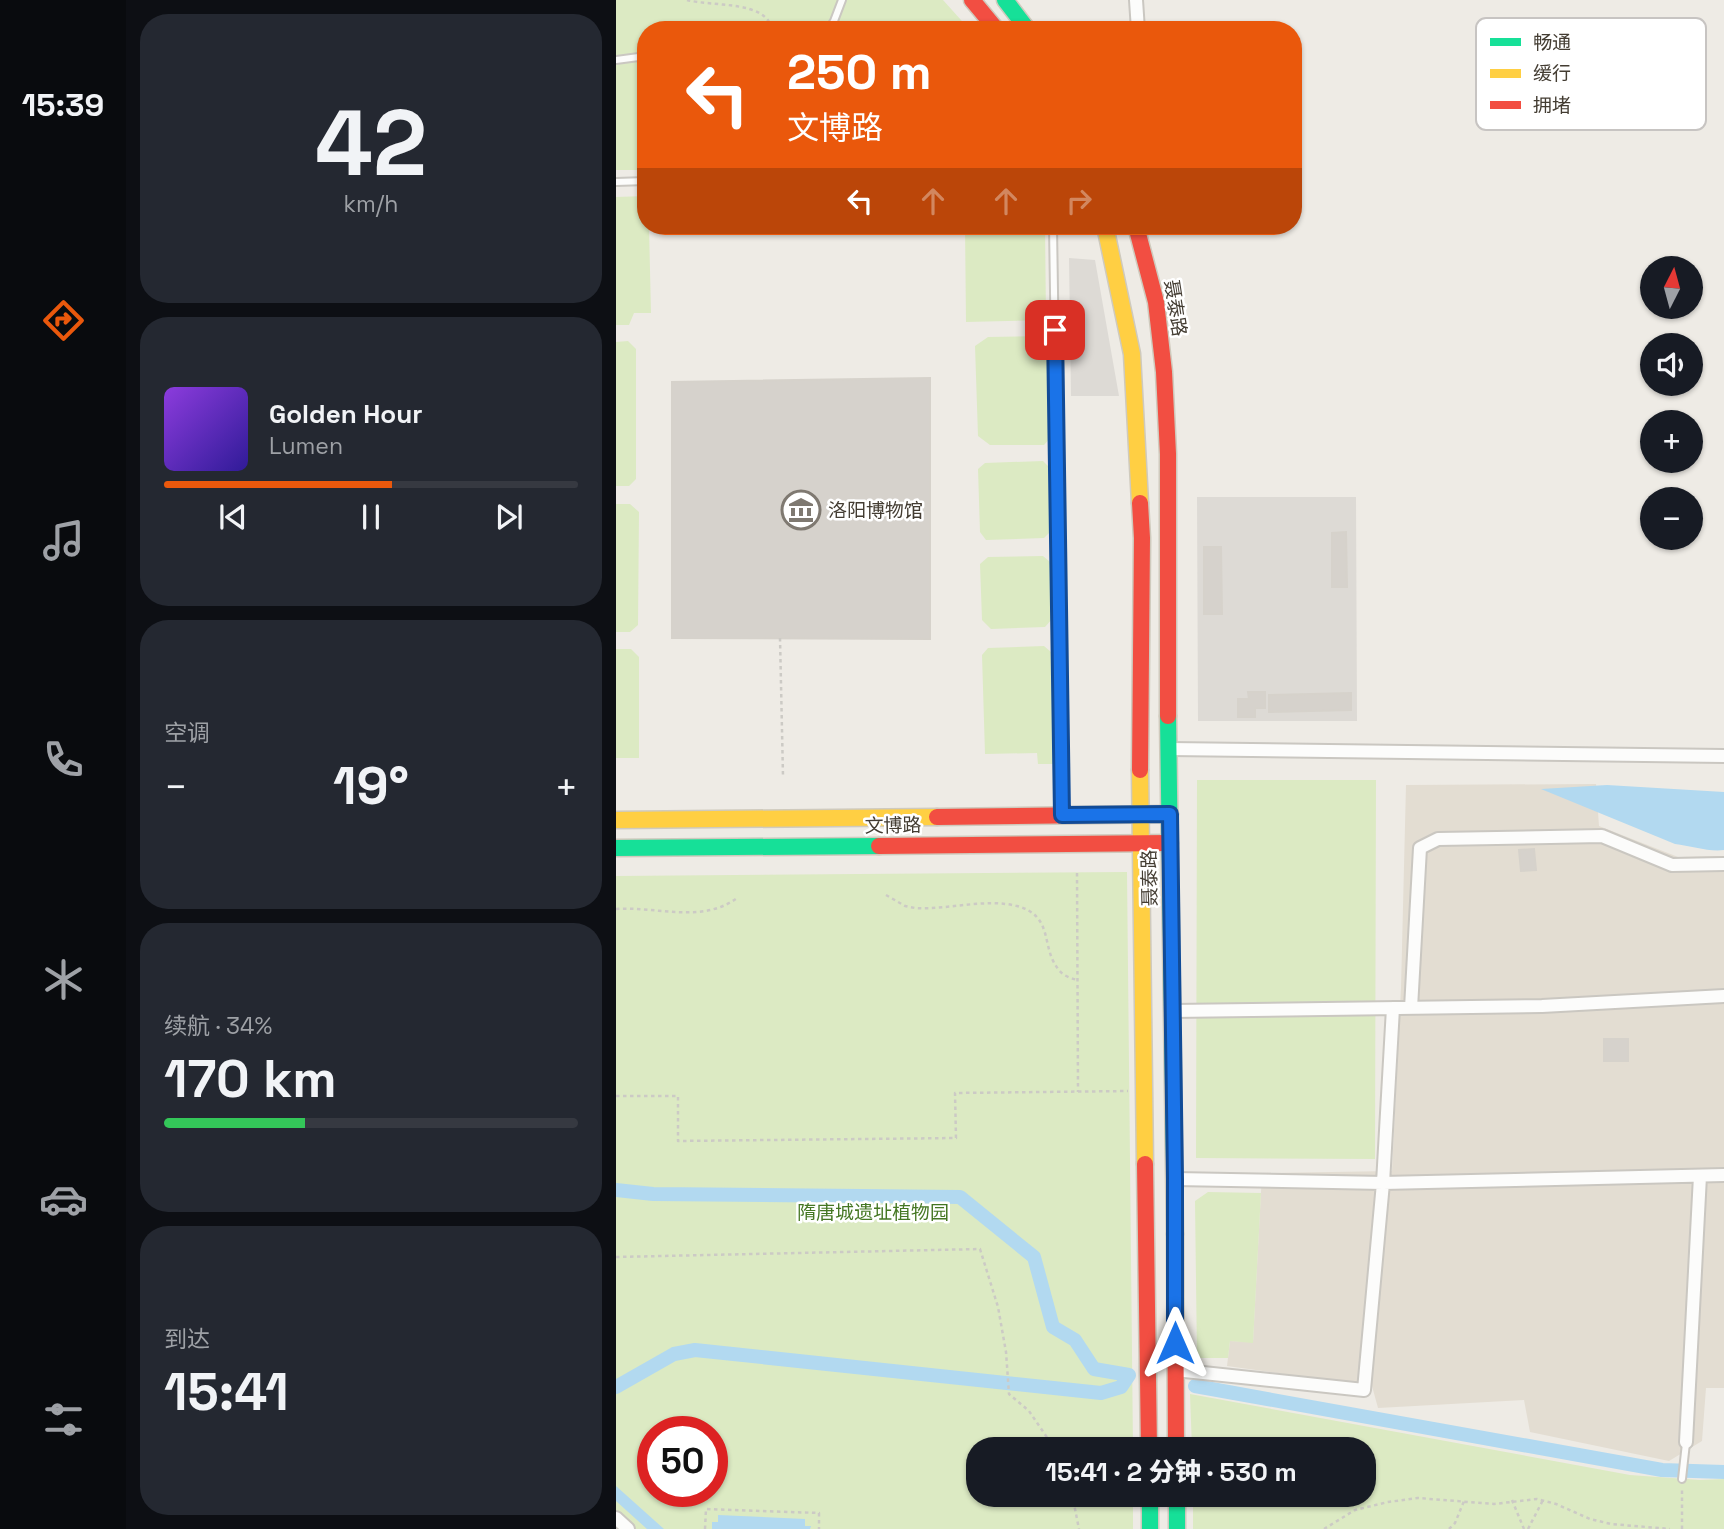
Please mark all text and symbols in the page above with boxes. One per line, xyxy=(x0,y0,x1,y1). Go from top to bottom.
legend xyxy=(1476,18,1706,130)
text: 畅通 xyxy=(1533,30,1571,55)
text: 250 m xyxy=(787,41,932,103)
icon: left xyxy=(672,49,763,140)
text: 缓行 xyxy=(1533,61,1571,86)
text: 15:39 xyxy=(22,85,104,125)
text: 42 xyxy=(315,85,427,202)
text: 拥堵 xyxy=(1533,93,1571,118)
text: 文博路 xyxy=(787,108,883,148)
icon: left xyxy=(841,182,879,220)
icon: ahead xyxy=(914,182,952,220)
icon: ahead xyxy=(987,182,1025,220)
icon: right xyxy=(1060,182,1098,220)
text: km/h xyxy=(344,189,398,219)
north arrow xyxy=(1640,256,1703,318)
map controls xyxy=(1640,256,1703,550)
street label: 聂泰路 xyxy=(1159,278,1192,338)
icon: directions xyxy=(39,296,88,345)
pin xyxy=(1025,300,1085,360)
icon: arrive xyxy=(1036,311,1074,349)
button: sound xyxy=(1640,333,1703,396)
text: Golden Hour xyxy=(269,397,423,431)
button: + xyxy=(1640,410,1703,473)
text: Lumen xyxy=(269,431,343,461)
button: − xyxy=(1640,487,1703,550)
museum icon: 洛阳博物馆 xyxy=(780,489,822,531)
icon: previous xyxy=(214,498,252,536)
icon: pause xyxy=(352,498,390,536)
icon: next xyxy=(490,498,528,536)
place label: 洛阳博物馆 xyxy=(828,498,923,523)
icon: music xyxy=(39,516,88,565)
text: 空调 xyxy=(164,718,210,748)
icon: phone xyxy=(39,735,88,784)
text: 19° xyxy=(333,753,409,819)
text: − xyxy=(164,763,188,811)
text: + xyxy=(554,763,578,811)
street label: 文博路 xyxy=(864,813,922,838)
street label: 聂泰路 xyxy=(1137,849,1162,907)
icon: climate xyxy=(39,955,88,1004)
text: 续航 · 34% xyxy=(164,1011,272,1041)
text: 170 km xyxy=(164,1046,337,1112)
icon: car xyxy=(39,1175,88,1224)
park label: 隋唐城遗址植物园 xyxy=(797,1200,949,1225)
position arrow xyxy=(1138,1306,1212,1380)
text: 到达 xyxy=(164,1324,210,1354)
text: 15:41 xyxy=(164,1359,289,1425)
icon: filters xyxy=(39,1395,88,1444)
speed limit sign: 50 xyxy=(637,1416,728,1507)
text: 15:41 · 2 分钟 · 530 m xyxy=(1045,1455,1297,1489)

